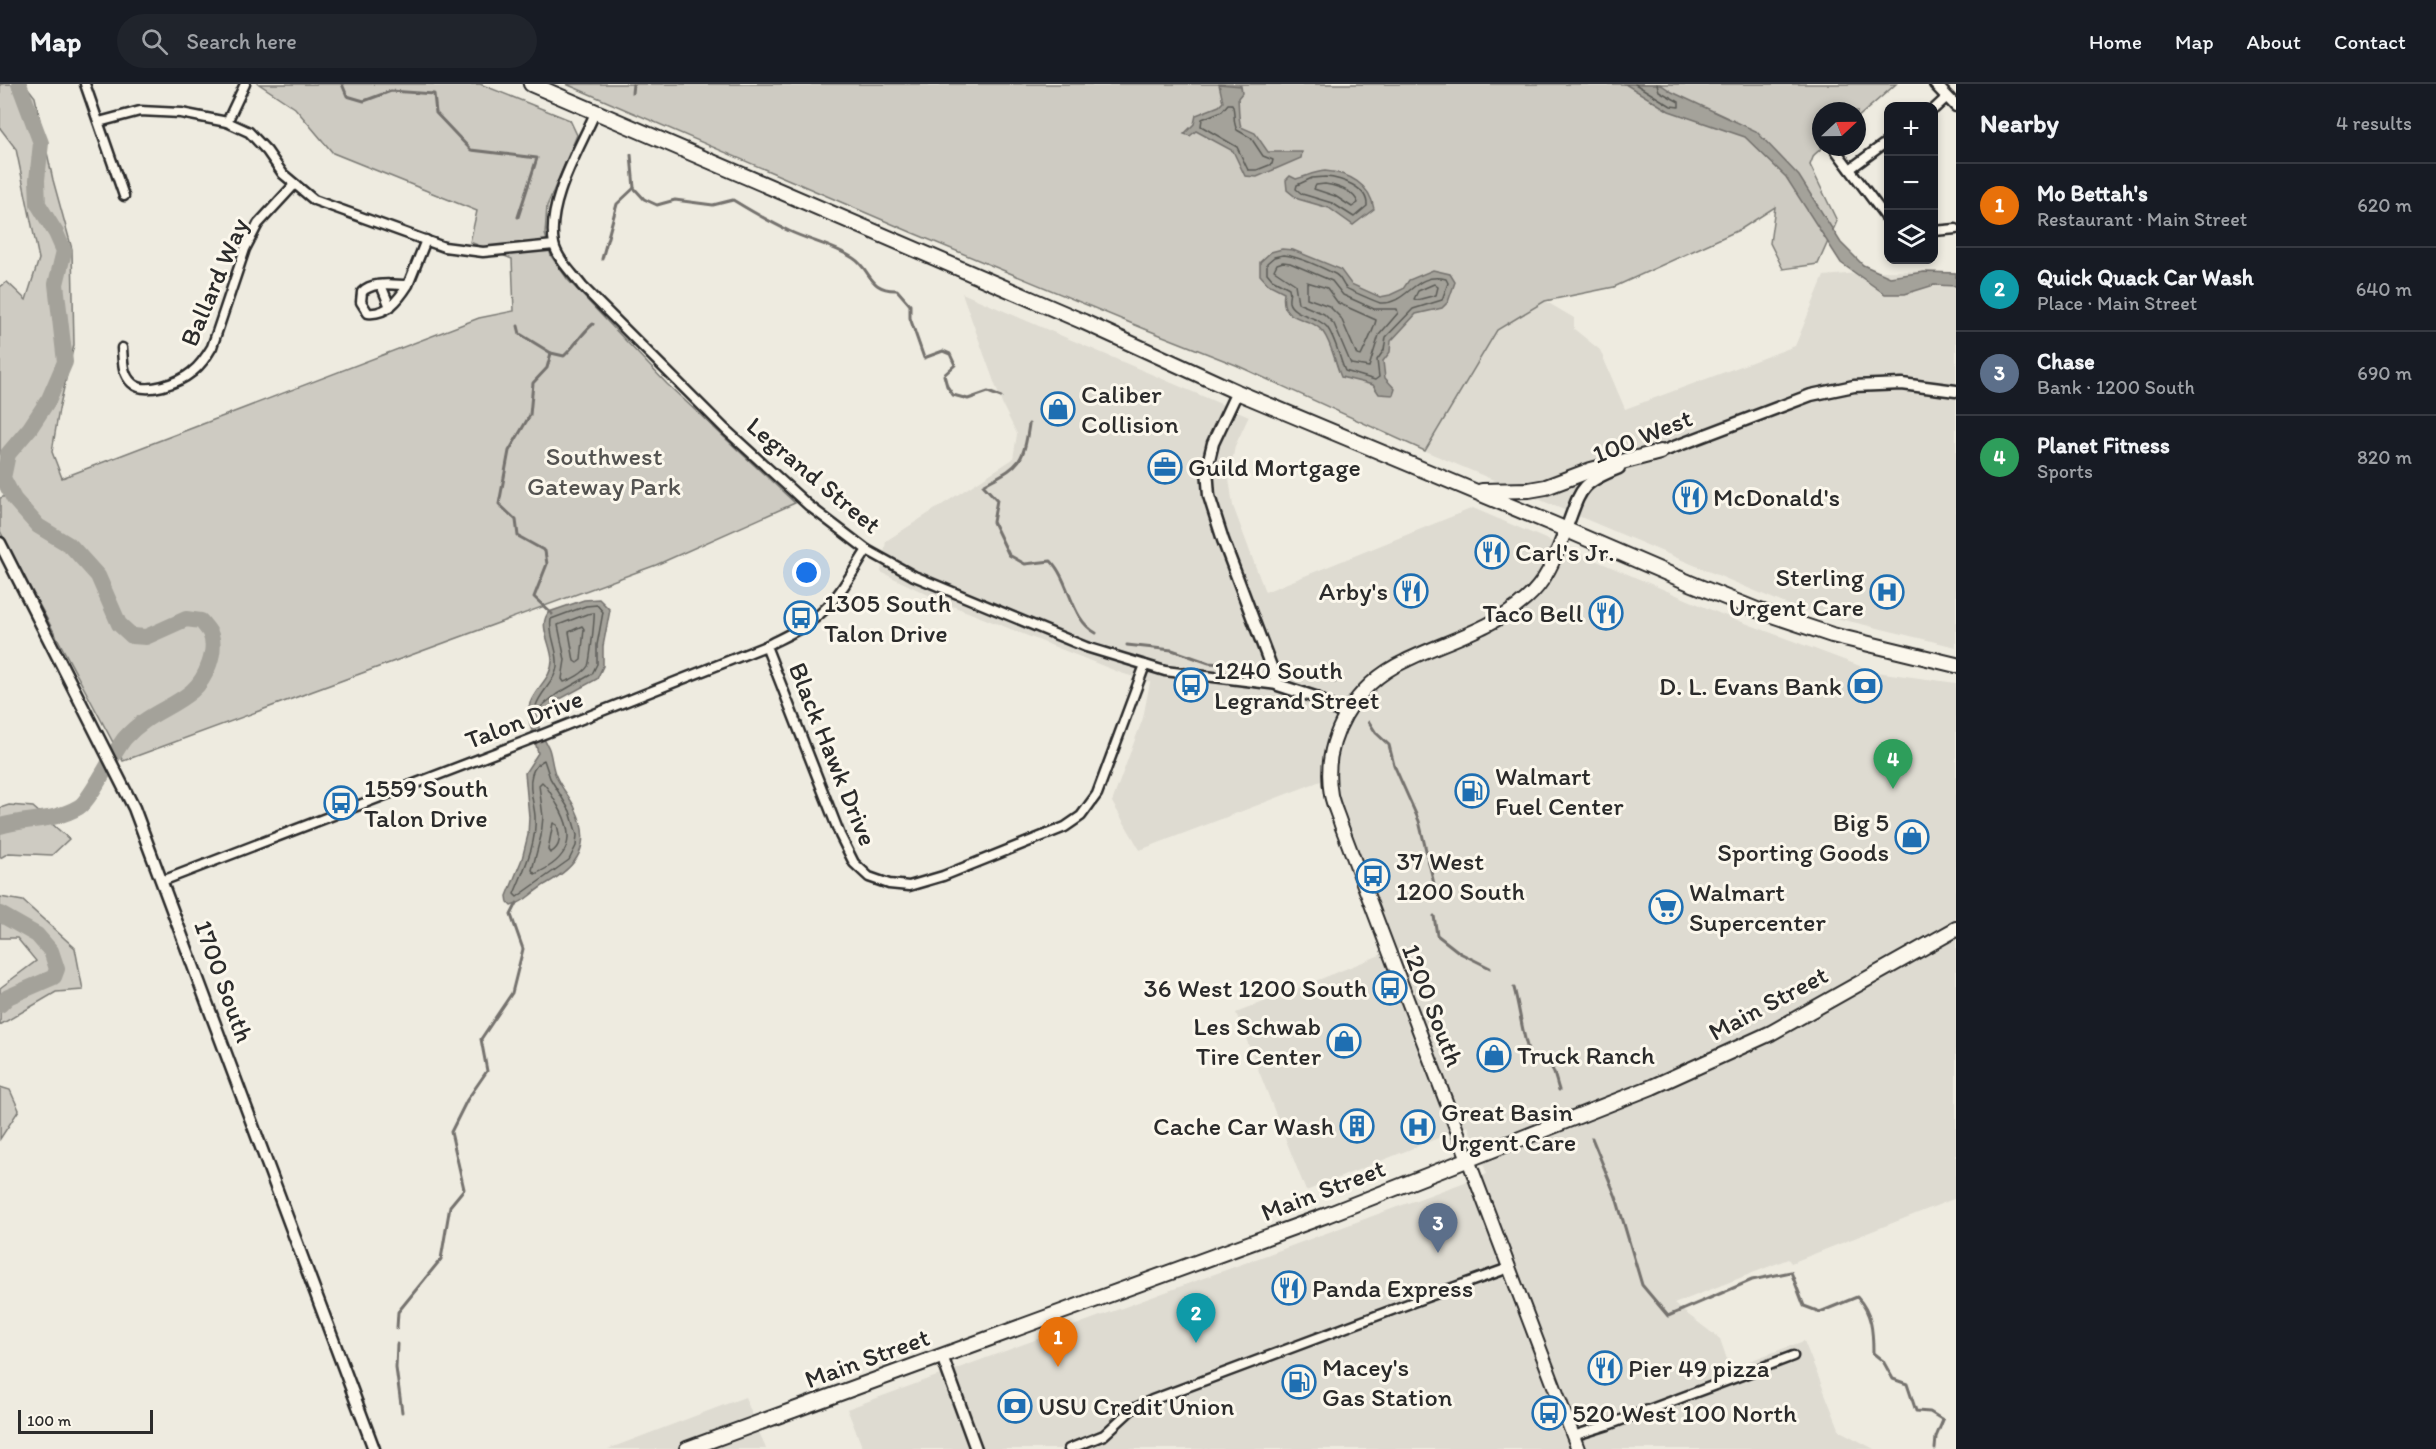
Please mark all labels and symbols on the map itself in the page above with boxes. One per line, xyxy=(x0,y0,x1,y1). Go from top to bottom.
north arrow xyxy=(1812,102,1866,156)
street label: Ballard Way xyxy=(173,213,255,351)
place label: Caliber Collision xyxy=(1081,378,1179,440)
shop icon: Caliber Collision xyxy=(1040,391,1076,427)
street label: 100 West xyxy=(1587,401,1697,471)
street label: Legrand Street xyxy=(740,410,888,541)
park label: Southwest Gateway Park xyxy=(527,440,681,502)
office icon: Guild Mortgage xyxy=(1147,449,1183,485)
place label: Guild Mortgage xyxy=(1188,451,1361,483)
restaurant icon: McDonald's xyxy=(1672,479,1708,515)
place label: McDonald's xyxy=(1713,481,1840,513)
restaurant icon: Carl's Jr. xyxy=(1474,534,1510,570)
place label: Carl's Jr. xyxy=(1515,536,1615,568)
your location xyxy=(792,558,821,587)
place label: Sterling Urgent Care xyxy=(1729,561,1865,623)
restaurant icon: Arby's xyxy=(1393,573,1429,609)
hospital icon: Sterling Urgent Care xyxy=(1869,574,1905,610)
place label: Arby's xyxy=(1319,575,1388,607)
place label: 1305 South Talon Drive xyxy=(824,587,951,649)
restaurant icon: Taco Bell xyxy=(1588,595,1624,631)
place label: Taco Bell xyxy=(1483,597,1583,629)
bus stop icon: 1305 South Talon Drive xyxy=(783,600,819,636)
place label: 1240 South Legrand Street xyxy=(1214,654,1380,716)
street label: Black Hawk Drive xyxy=(782,658,884,850)
bus stop icon: 1240 South Legrand Street xyxy=(1173,667,1209,703)
bank icon: D. L. Evans Bank xyxy=(1847,668,1883,704)
place label: D. L. Evans Bank xyxy=(1659,670,1842,702)
street label: Talon Drive xyxy=(461,682,587,756)
pin: 4 xyxy=(1874,740,1912,789)
place label: Walmart Fuel Center xyxy=(1495,760,1624,822)
place label: 1559 South Talon Drive xyxy=(364,772,488,834)
fuel station icon: Walmart Fuel Center xyxy=(1454,773,1490,809)
bus stop icon: 1559 South Talon Drive xyxy=(323,785,359,821)
place label: Big 5 Sporting Goods xyxy=(1717,806,1889,868)
shop icon: Big 5 Sporting Goods xyxy=(1894,819,1930,855)
place label: 37 West 1200 South xyxy=(1396,845,1525,907)
bus stop icon: 37 West 1200 South xyxy=(1355,858,1391,894)
place label: Walmart Supercenter xyxy=(1689,876,1826,938)
supermarket icon: Walmart Supercenter xyxy=(1648,889,1684,925)
street label: 1700 South xyxy=(187,915,261,1047)
street label: 1200 South xyxy=(1395,939,1471,1071)
street label: Main Street xyxy=(1703,958,1833,1048)
bus stop icon: 36 West 1200 South xyxy=(1372,970,1408,1006)
place label: 36 West 1200 South xyxy=(1144,972,1367,1004)
place label: Les Schwab Tire Center xyxy=(1193,1010,1322,1072)
shop icon: Les Schwab Tire Center xyxy=(1326,1023,1362,1059)
shop icon: Truck Ranch xyxy=(1476,1037,1512,1073)
place label: Truck Ranch xyxy=(1517,1039,1655,1071)
place label: Great Basin Urgent Care xyxy=(1441,1096,1576,1158)
building icon: Cache Car Wash xyxy=(1339,1108,1375,1144)
hospital icon: Great Basin Urgent Care xyxy=(1400,1109,1436,1145)
place label: Cache Car Wash xyxy=(1153,1110,1334,1142)
street label: Main Street xyxy=(1256,1152,1390,1228)
pin: 3 xyxy=(1418,1204,1458,1253)
restaurant icon: Panda Express xyxy=(1271,1270,1307,1306)
place label: Panda Express xyxy=(1312,1272,1473,1304)
pin: 2 xyxy=(1176,1294,1216,1343)
pin: 1 xyxy=(1038,1318,1078,1367)
street label: Main Street xyxy=(800,1321,934,1395)
restaurant icon: Pier 49 pizza xyxy=(1587,1350,1623,1386)
place label: Macey's Gas Station xyxy=(1322,1351,1453,1413)
place label: Pier 49 pizza xyxy=(1628,1352,1770,1384)
fuel station icon: Macey's Gas Station xyxy=(1281,1364,1317,1400)
bank icon: USU Credit Union xyxy=(997,1388,1033,1424)
place label: USU Credit Union xyxy=(1038,1390,1234,1422)
bus stop icon: 520 West 100 North xyxy=(1531,1395,1567,1431)
place label: 520 West 100 North xyxy=(1572,1397,1797,1429)
scale bar xyxy=(18,1407,153,1434)

